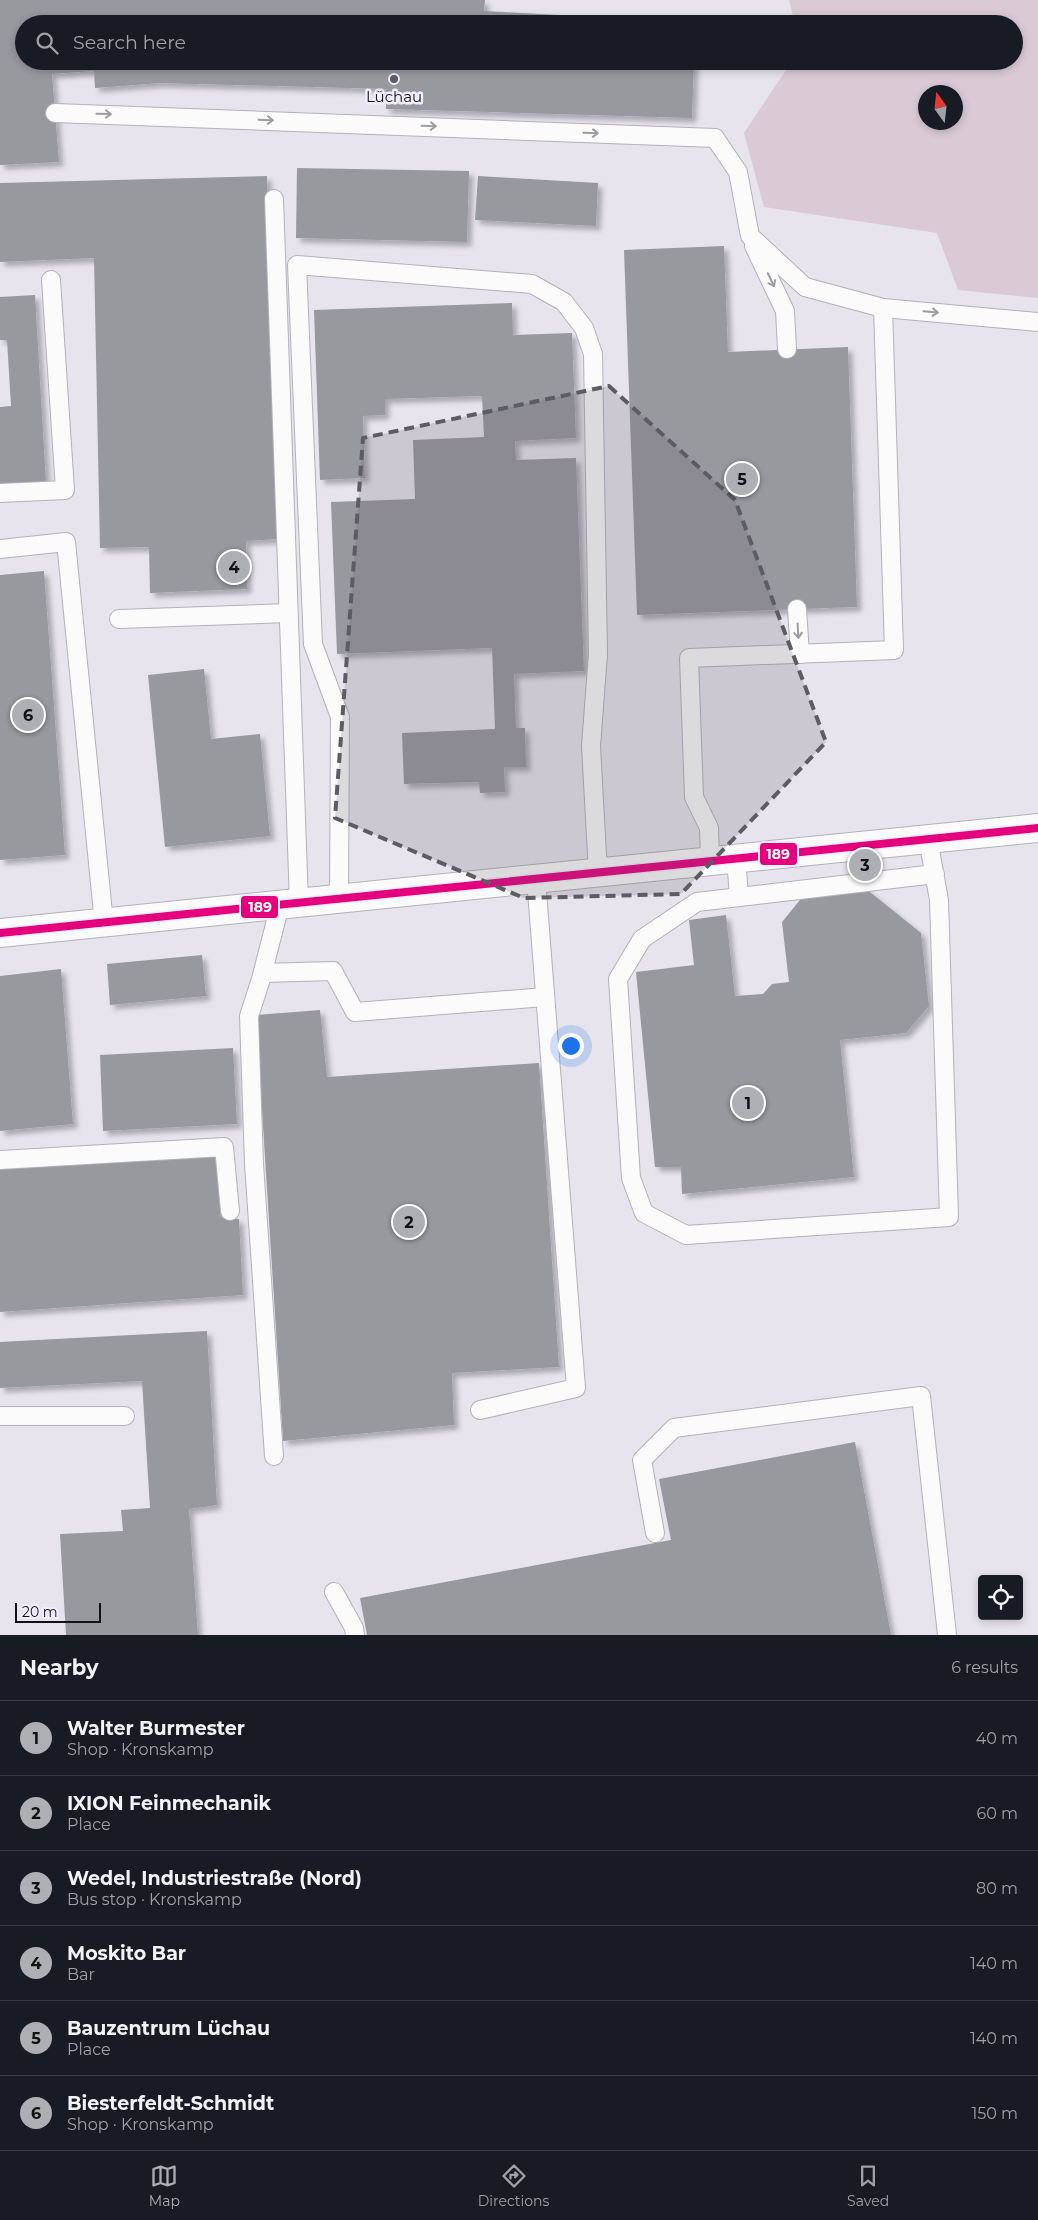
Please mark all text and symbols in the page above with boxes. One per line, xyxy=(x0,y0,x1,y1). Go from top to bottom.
search box xyxy=(15,15,1023,70)
icon: search xyxy=(33,29,61,57)
text: Search here xyxy=(73,31,186,54)
marker: Lüchau xyxy=(388,73,400,85)
north arrow xyxy=(918,85,963,130)
place label: Lüchau xyxy=(366,87,422,106)
one-way arrow xyxy=(96,109,112,119)
one-way arrow xyxy=(258,115,274,124)
one-way arrow xyxy=(420,122,436,131)
one-way arrow xyxy=(583,128,599,137)
one-way arrow xyxy=(767,272,776,287)
one-way arrow xyxy=(923,307,939,317)
pin: 5 xyxy=(726,460,758,498)
pin: 4 xyxy=(218,548,250,586)
one-way arrow xyxy=(794,623,803,639)
pin: 6 xyxy=(12,696,44,734)
line badge: 189 xyxy=(759,842,798,866)
text: 189 xyxy=(766,845,790,863)
pin: 3 xyxy=(849,846,881,884)
line badge: 189 xyxy=(240,895,279,919)
text: 189 xyxy=(248,898,272,916)
your location xyxy=(558,1033,584,1059)
pin: 1 xyxy=(732,1084,764,1122)
pin: 2 xyxy=(393,1203,425,1241)
map controls xyxy=(978,1575,1023,1620)
button: locate xyxy=(978,1575,1023,1620)
scale bar xyxy=(15,1600,101,1623)
text: 20 m xyxy=(22,1603,58,1621)
text: Nearby xyxy=(20,1655,99,1680)
text: 6 results xyxy=(951,1658,1018,1677)
text: Walter Burmester xyxy=(67,1717,245,1740)
text: 1 xyxy=(33,1729,39,1748)
text: 40 m xyxy=(976,1729,1018,1748)
text: Shop · Kronskamp xyxy=(67,1740,214,1759)
text: IXION Feinmechanik xyxy=(67,1792,271,1815)
text: 2 xyxy=(31,1804,41,1823)
text: 60 m xyxy=(976,1804,1018,1823)
text: Place xyxy=(67,1815,111,1834)
text: Wedel, Industriestraße (Nord) xyxy=(67,1867,362,1890)
text: 3 xyxy=(31,1879,41,1898)
text: 80 m xyxy=(976,1879,1018,1898)
text: Bus stop · Kronskamp xyxy=(67,1890,242,1909)
text: Moskito Bar xyxy=(67,1942,186,1965)
text: 4 xyxy=(30,1954,42,1973)
text: 140 m xyxy=(970,1954,1018,1973)
text: Bar xyxy=(67,1965,95,1984)
text: Bauzentrum Lüchau xyxy=(67,2017,270,2040)
text: 5 xyxy=(31,2029,41,2048)
text: 140 m xyxy=(970,2029,1018,2048)
text: Place xyxy=(67,2040,111,2059)
text: Biesterfeldt-Schmidt xyxy=(67,2092,274,2115)
text: 6 xyxy=(31,2104,41,2123)
text: 150 m xyxy=(971,2104,1018,2123)
text: Shop · Kronskamp xyxy=(67,2115,214,2134)
tab: Map xyxy=(149,2162,180,2210)
tab: Directions xyxy=(478,2162,549,2210)
tab: Saved xyxy=(847,2162,889,2210)

